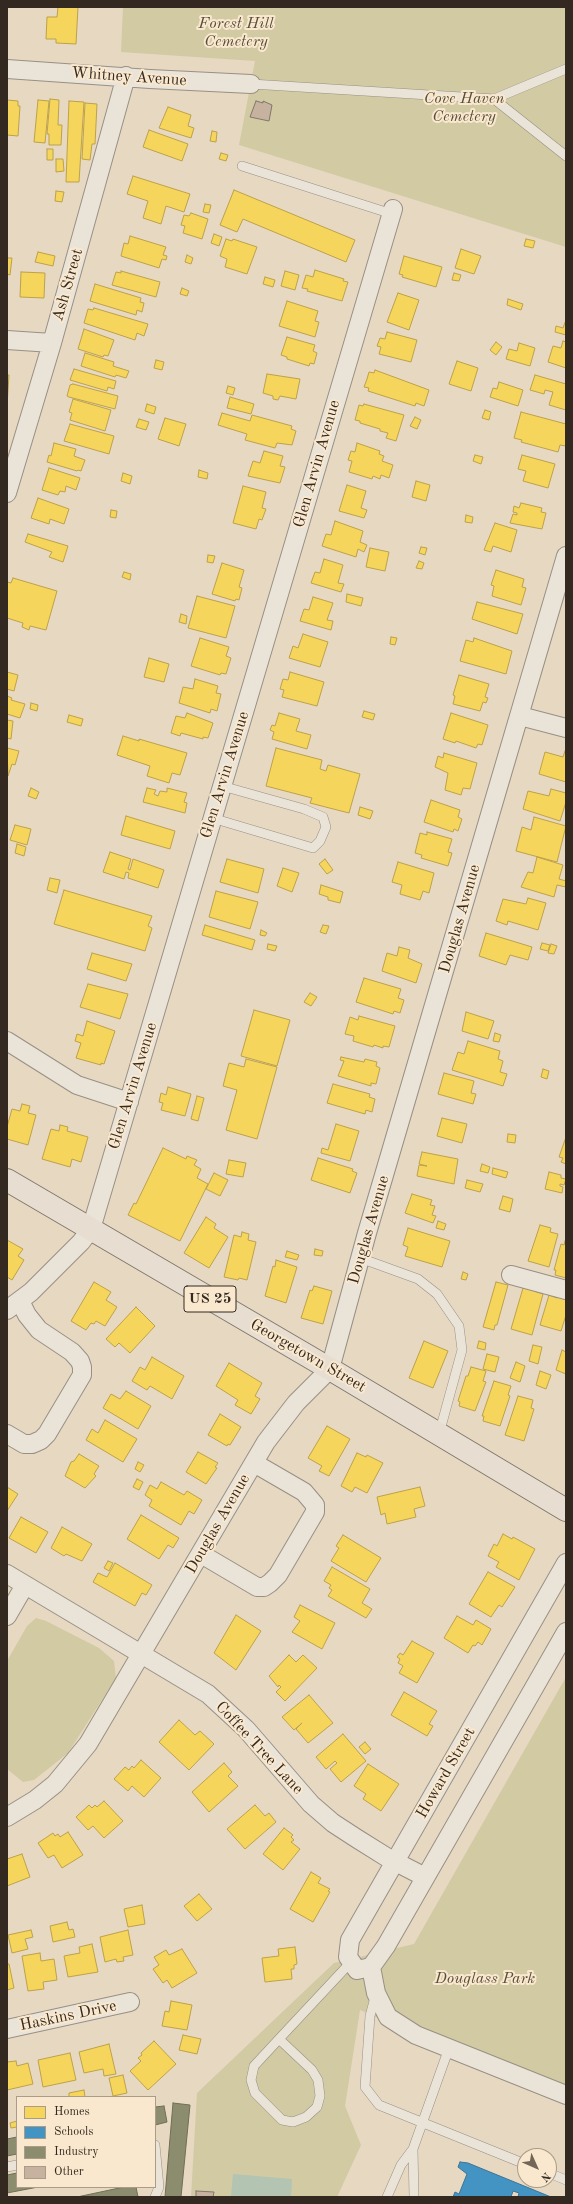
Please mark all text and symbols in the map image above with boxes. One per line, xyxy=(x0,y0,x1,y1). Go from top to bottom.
park label: Forest Hill Cemetery xyxy=(198,14,274,52)
street label: Whitney Avenue xyxy=(71,63,187,91)
park label: Cove Haven Cemetery xyxy=(424,89,504,127)
street label: Ash Street xyxy=(48,246,88,324)
street label: Glen Arvin Avenue xyxy=(290,398,344,530)
street label: Glen Arvin Avenue xyxy=(197,709,253,841)
street label: Douglas Avenue xyxy=(435,862,485,976)
street label: Glen Arvin Avenue xyxy=(105,1020,161,1152)
street label: Douglas Avenue xyxy=(344,1173,394,1287)
road number: US 25 xyxy=(184,1286,236,1312)
street label: Georgetown Street xyxy=(247,1315,369,1397)
street label: Douglas Avenue xyxy=(182,1471,254,1577)
street label: Coffee Tree Lane xyxy=(211,1697,307,1799)
street label: Howard Street xyxy=(412,1724,480,1822)
park label: Douglass Park xyxy=(435,1969,535,1989)
street label: Haskins Drive xyxy=(18,1996,118,2036)
legend xyxy=(16,2096,156,2188)
text: Homes xyxy=(54,2106,90,2118)
text: Schools xyxy=(54,2126,94,2138)
text: Industry xyxy=(54,2146,99,2158)
north arrow xyxy=(517,2148,557,2188)
text: Other xyxy=(54,2166,84,2178)
text: N xyxy=(538,2169,552,2183)

